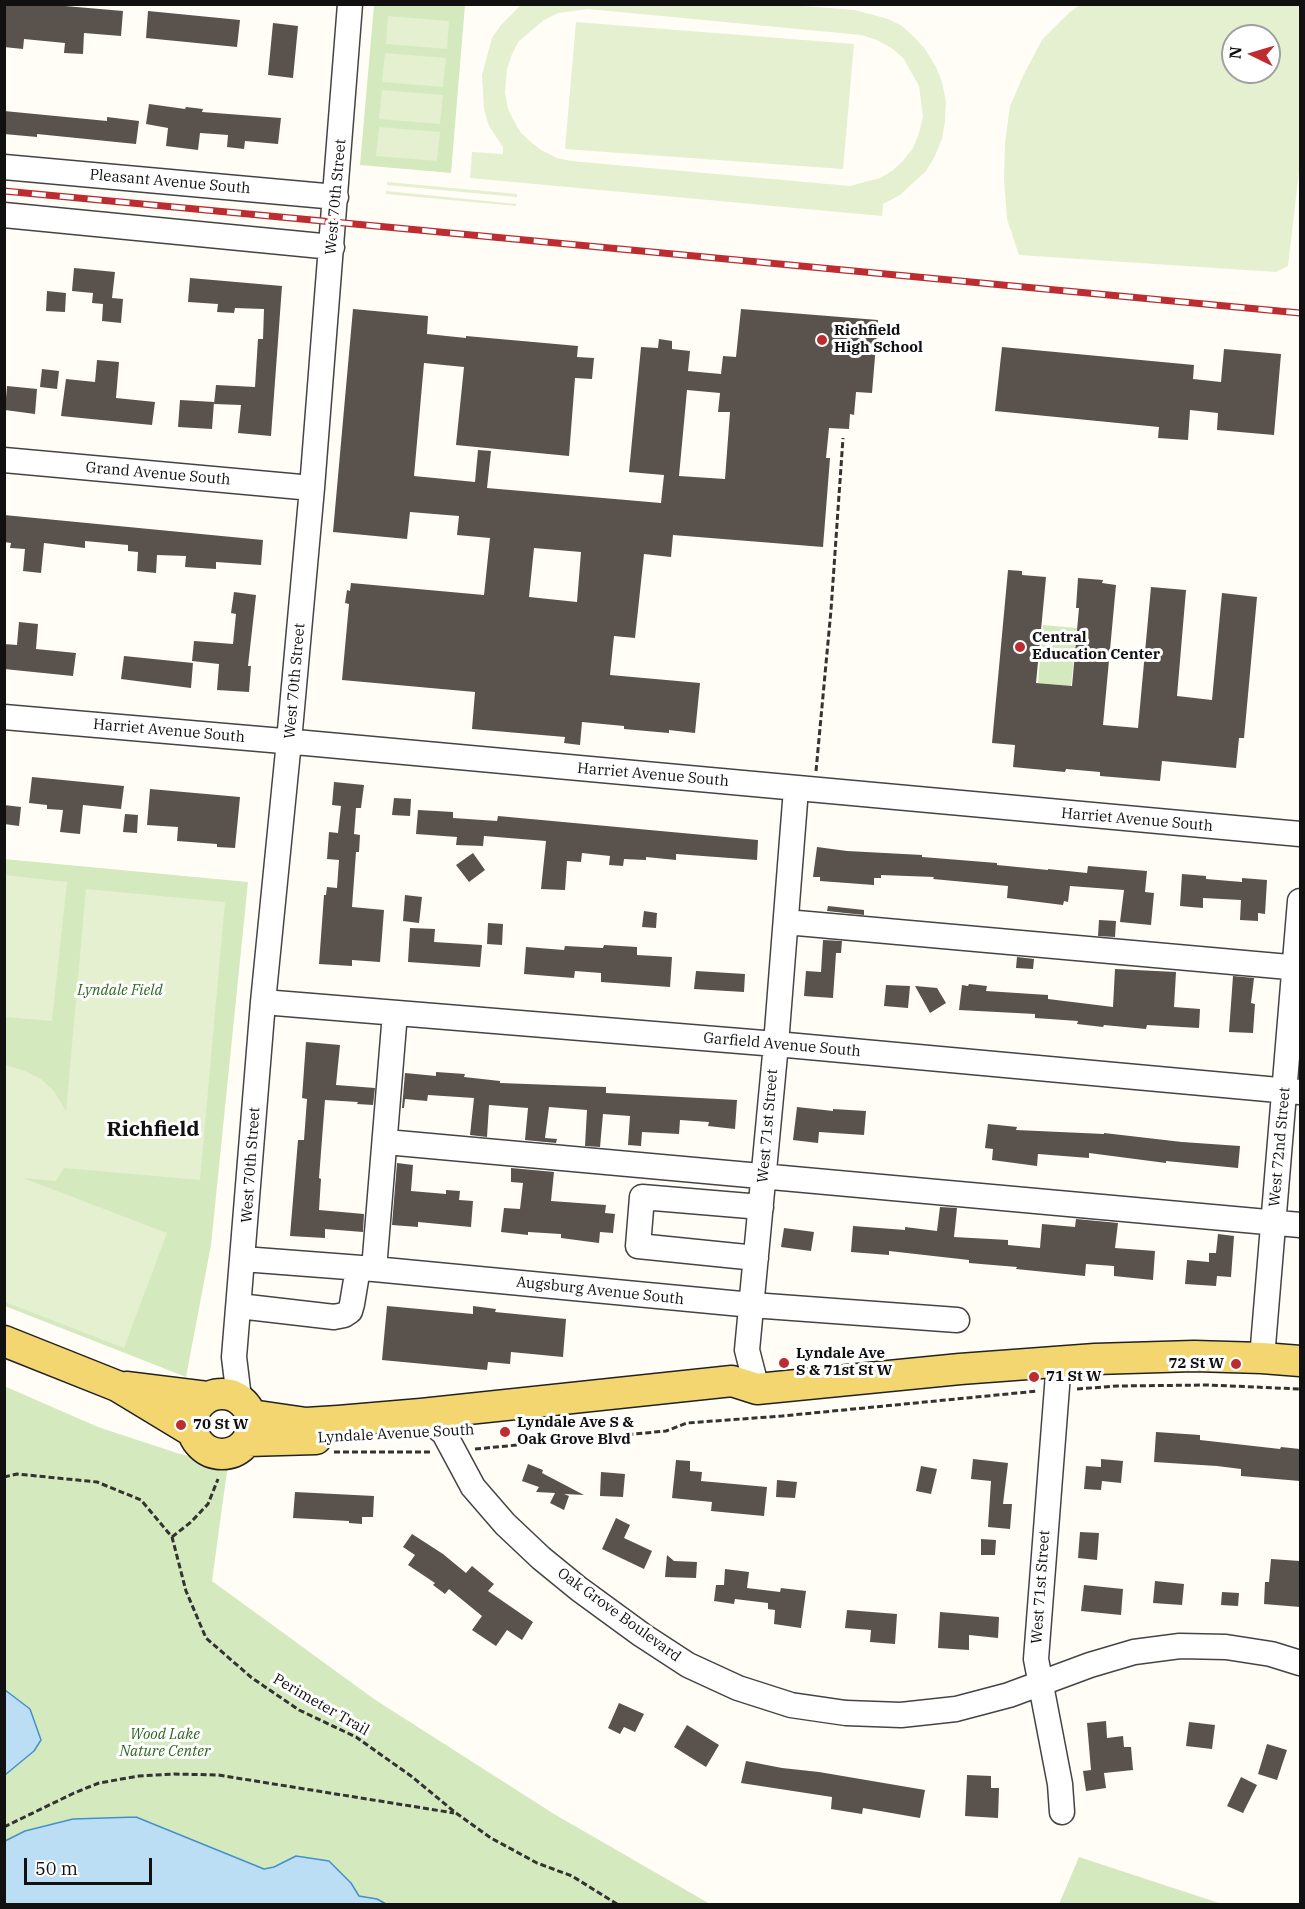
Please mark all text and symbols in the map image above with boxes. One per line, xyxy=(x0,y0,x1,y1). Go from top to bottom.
north arrow xyxy=(1221,24,1281,84)
text: N xyxy=(1225,45,1246,60)
street label: West 70th Street xyxy=(322,138,350,256)
street label: Pleasant Avenue South xyxy=(89,166,251,198)
place label: Richfield High School xyxy=(834,322,923,357)
marker: Richfield High School xyxy=(815,333,829,347)
street label: Grand Avenue South xyxy=(85,459,231,489)
street label: West 70th Street xyxy=(281,622,309,740)
place label: Central Education Center xyxy=(1032,629,1160,664)
marker: Central Education Center xyxy=(1013,640,1027,654)
street label: Harriet Avenue South xyxy=(92,715,246,747)
street label: Harriet Avenue South xyxy=(576,759,730,791)
street label: Harriet Avenue South xyxy=(1060,804,1214,836)
park label: Lyndale Field xyxy=(77,982,163,1000)
street label: Garfield Avenue South xyxy=(702,1029,862,1061)
street label: West 71st Street xyxy=(754,1068,782,1184)
street label: West 72nd Street xyxy=(1266,1086,1294,1208)
street label: West 70th Street xyxy=(238,1106,264,1224)
district label: Richfield xyxy=(106,1117,200,1143)
street label: Augsburg Avenue South xyxy=(515,1273,685,1309)
place label: Lyndale Ave S & 71st St W xyxy=(796,1345,892,1380)
place label: 72 St W xyxy=(1169,1355,1224,1373)
marker: Lyndale Ave S & 71st St W xyxy=(777,1356,791,1370)
marker: 72 St W xyxy=(1229,1357,1243,1371)
place label: 71 St W xyxy=(1046,1368,1101,1386)
marker: 71 St W xyxy=(1027,1370,1041,1384)
place label: Lyndale Ave S & Oak Grove Blvd xyxy=(517,1414,634,1449)
place label: 70 St W xyxy=(193,1416,248,1434)
marker: 70 St W xyxy=(174,1418,188,1432)
street label: Lyndale Avenue South xyxy=(317,1421,475,1447)
marker: Lyndale Ave S & Oak Grove Blvd xyxy=(498,1425,512,1439)
street label: West 71st Street xyxy=(1028,1530,1054,1644)
street label: Oak Grove Boulevard xyxy=(554,1564,684,1666)
street label: Perimeter Trail xyxy=(270,1670,372,1740)
park label: Wood Lake Nature Center xyxy=(119,1726,211,1761)
scale bar xyxy=(27,1846,154,1884)
text: 50 m xyxy=(35,1857,78,1880)

